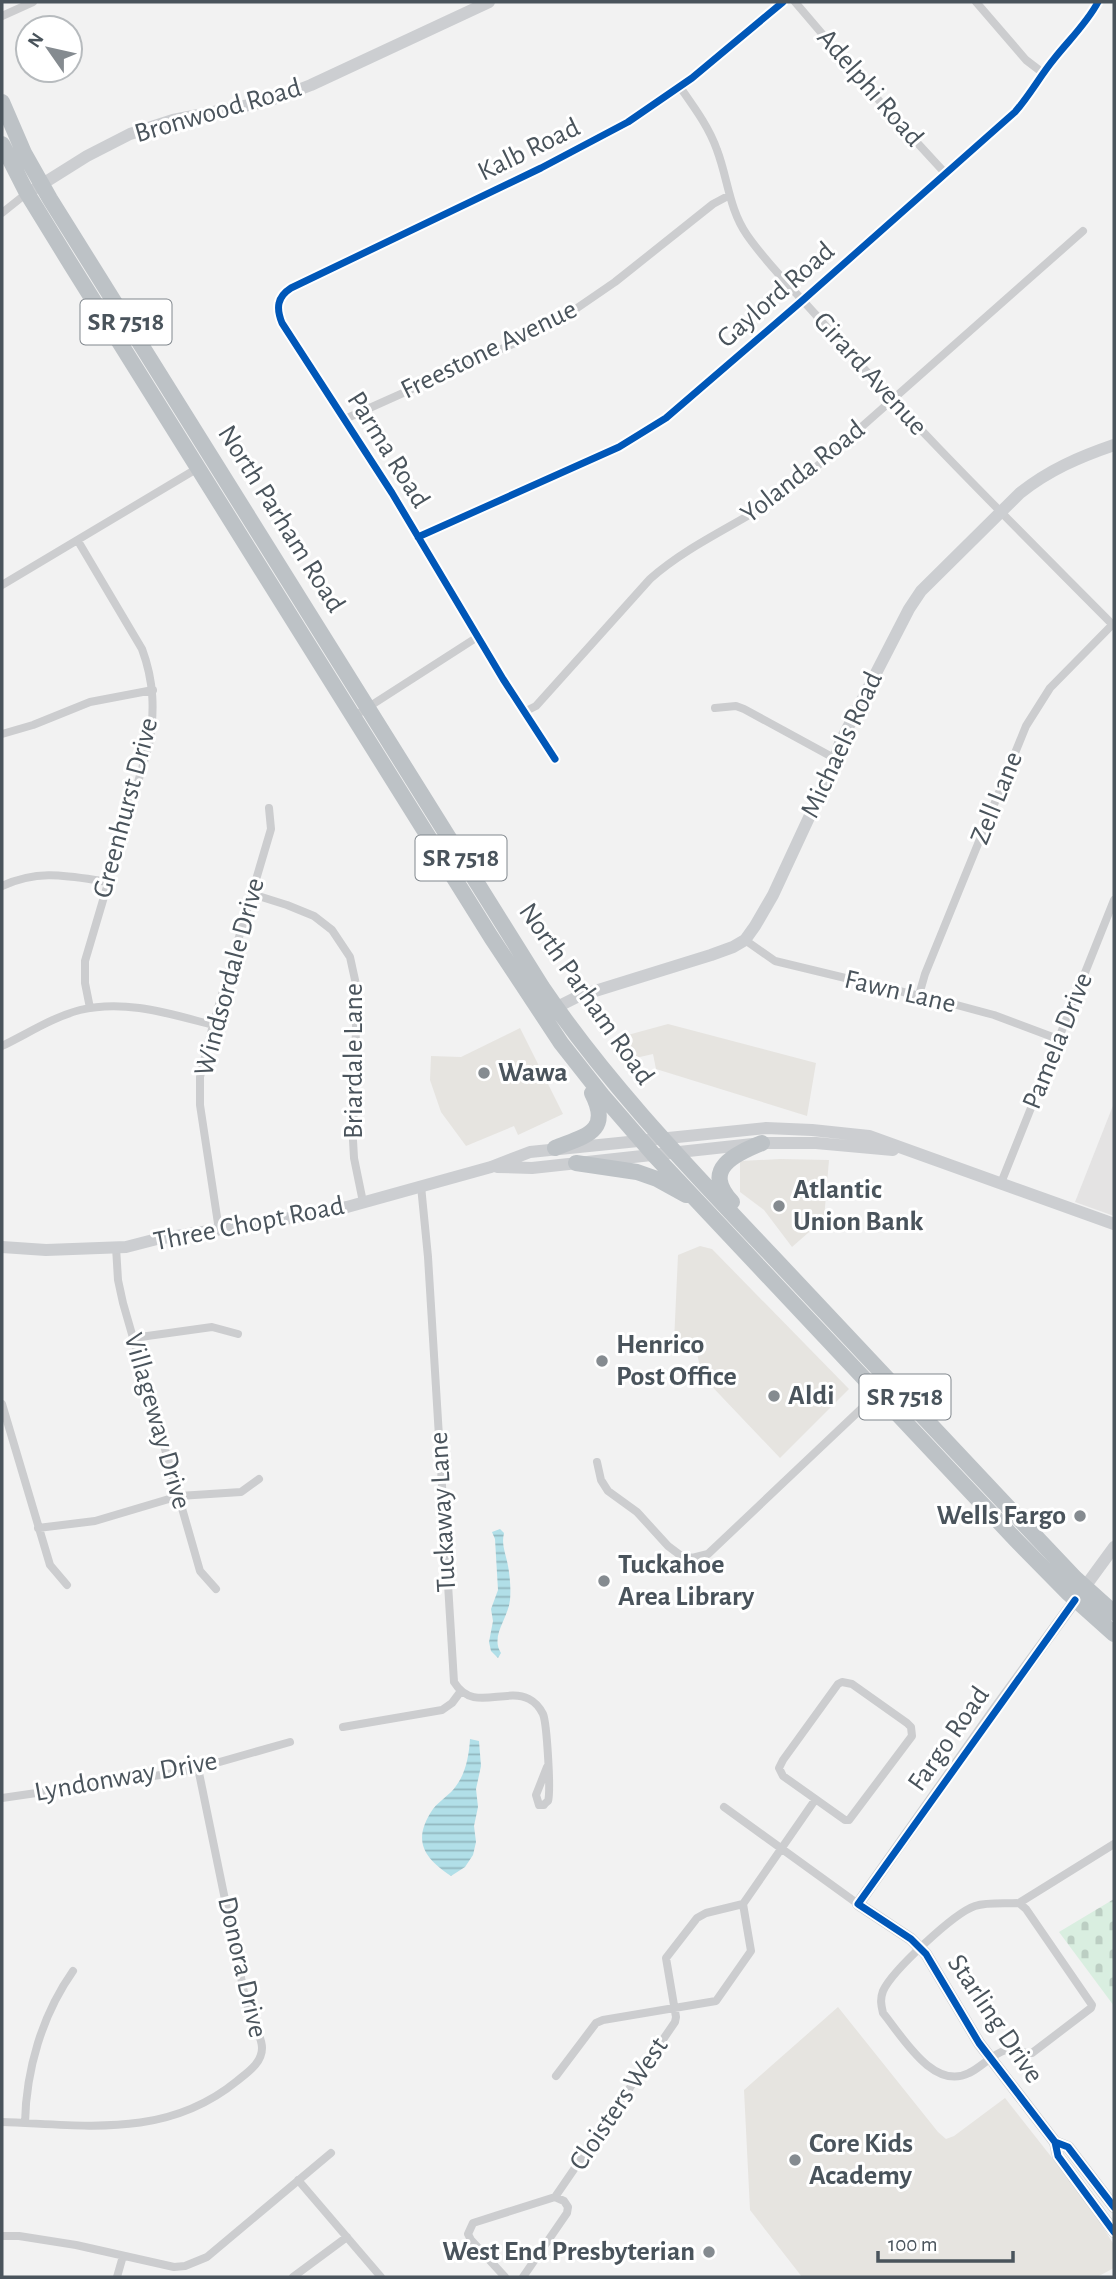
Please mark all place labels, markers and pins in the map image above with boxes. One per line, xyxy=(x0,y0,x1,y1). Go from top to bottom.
place label: Wawa xyxy=(498,1059,568,1087)
marker: Wawa xyxy=(476,1065,492,1081)
place label: Atlantic Union Bank xyxy=(793,1176,924,1236)
marker: Atlantic Union Bank xyxy=(771,1198,787,1214)
place label: Henrico Post Office xyxy=(616,1331,737,1391)
marker: Henrico Post Office xyxy=(594,1353,610,1369)
place label: Aldi xyxy=(788,1382,834,1410)
marker: Aldi xyxy=(766,1388,782,1404)
place label: Wells Fargo xyxy=(936,1502,1066,1530)
marker: Wells Fargo xyxy=(1072,1508,1088,1524)
place label: Tuckahoe Area Library xyxy=(618,1551,755,1611)
marker: Tuckahoe Area Library xyxy=(596,1573,612,1589)
place label: Core Kids Academy xyxy=(809,2130,913,2190)
marker: Core Kids Academy xyxy=(787,2152,803,2168)
place label: West End Presbyterian xyxy=(442,2238,695,2266)
marker: West End Presbyterian xyxy=(701,2244,717,2260)

